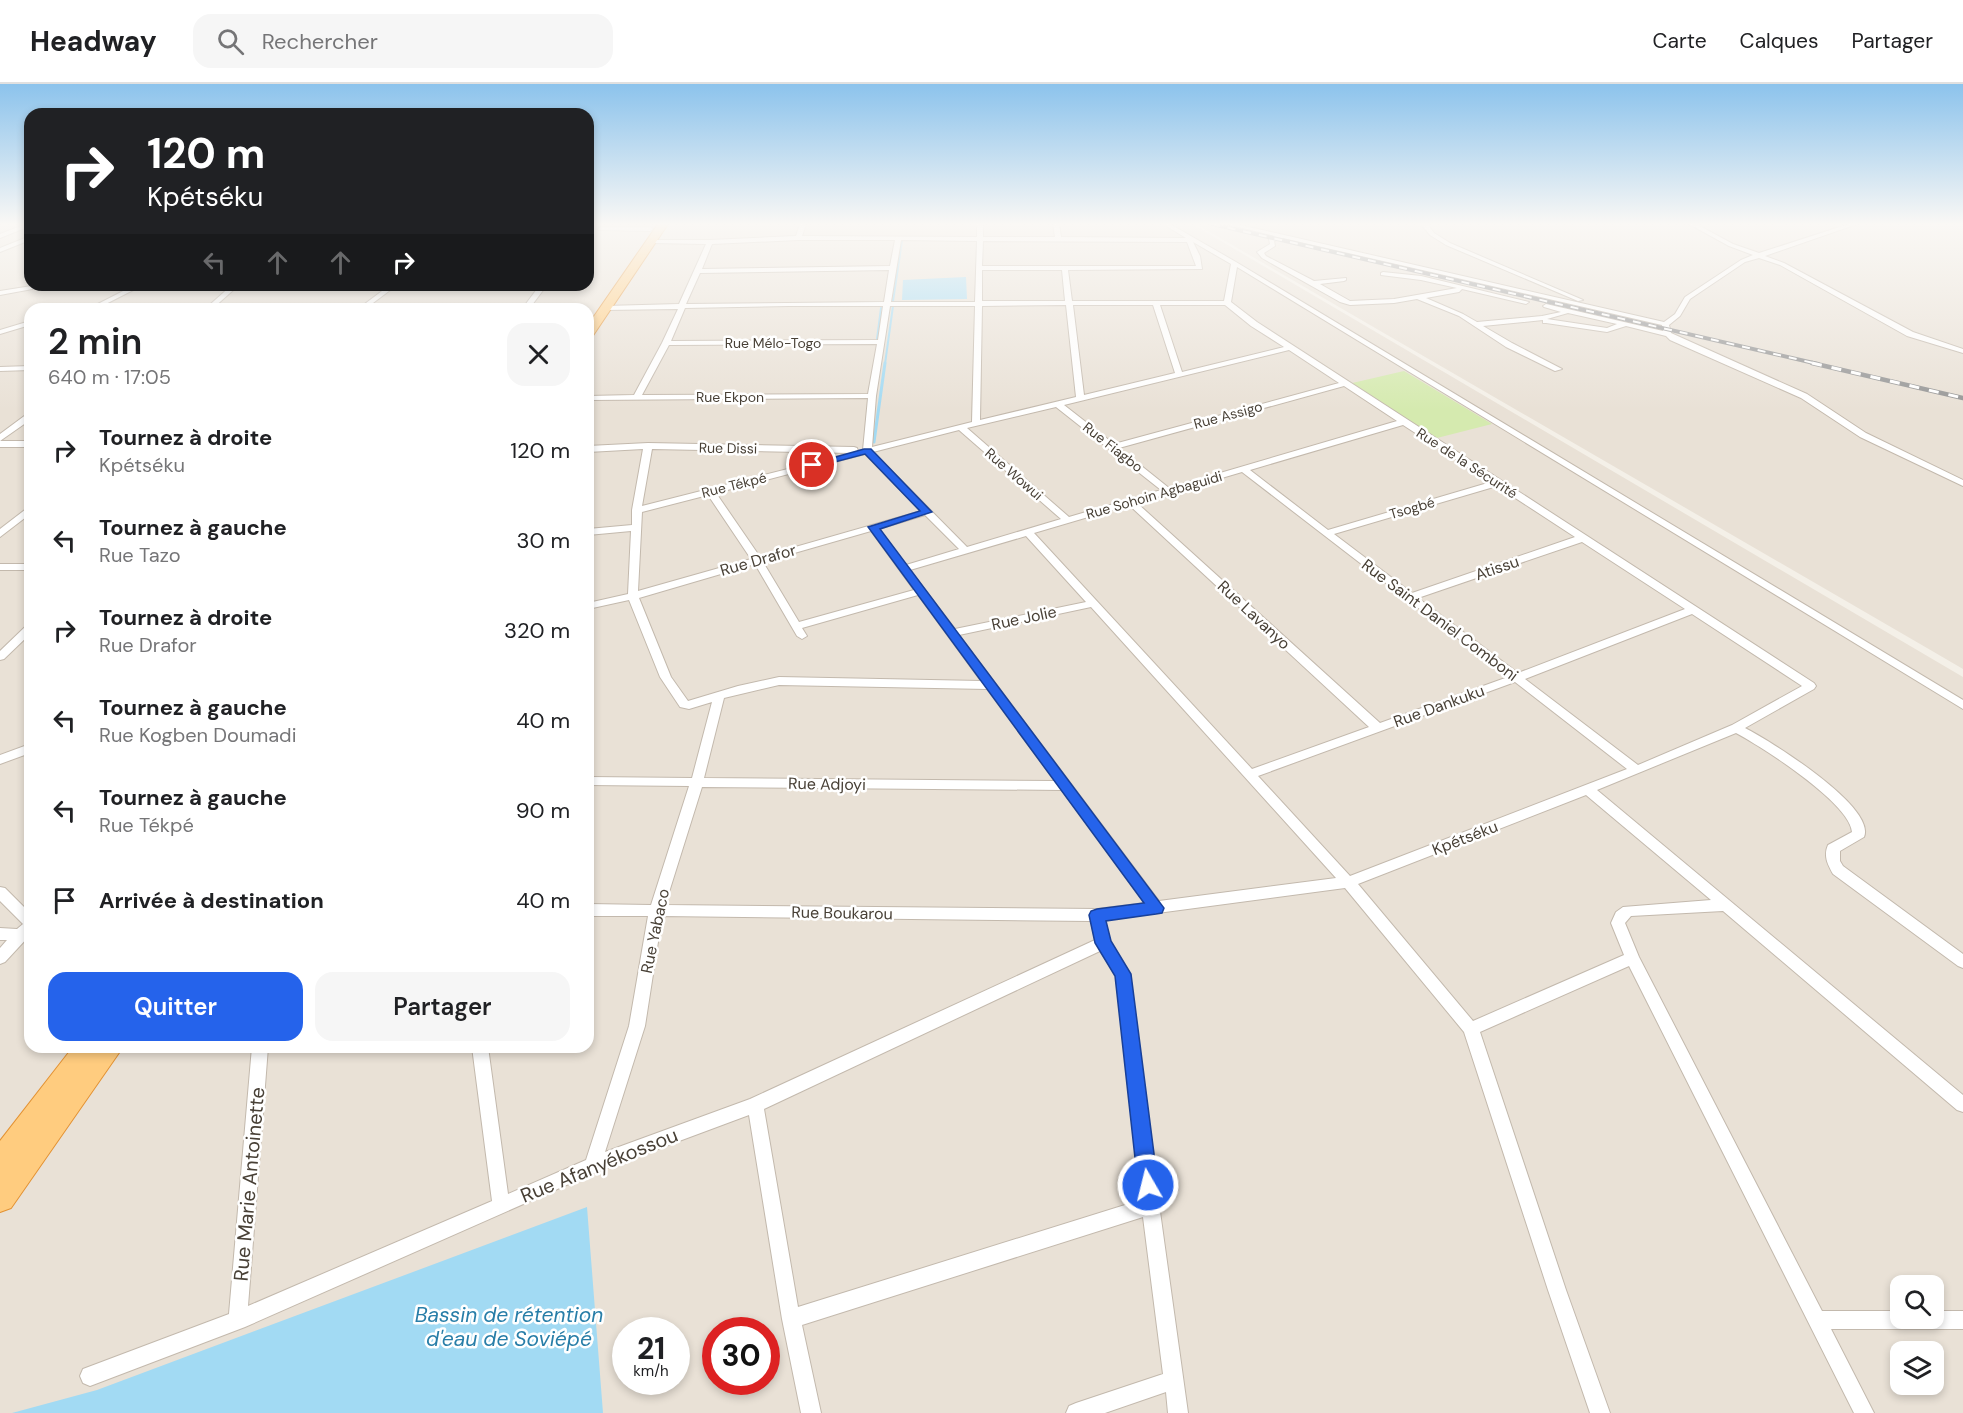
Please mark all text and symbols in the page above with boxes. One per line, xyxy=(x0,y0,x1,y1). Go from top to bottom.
search box xyxy=(193,14,613,68)
text: Headway xyxy=(30,23,157,60)
icon: search xyxy=(214,25,247,58)
text: Rechercher xyxy=(262,27,378,56)
text: Carte xyxy=(1652,27,1707,55)
text: Calques xyxy=(1740,27,1818,55)
text: Partager xyxy=(1851,27,1933,55)
text: 120 m xyxy=(147,126,265,181)
icon: right xyxy=(48,132,126,210)
text: Kpétséku xyxy=(147,179,263,214)
icon: left xyxy=(198,246,231,279)
icon: ahead xyxy=(261,246,294,279)
icon: ahead xyxy=(324,246,357,279)
icon: right xyxy=(387,246,420,279)
text: 2 min xyxy=(48,318,142,365)
button: close xyxy=(507,323,570,386)
street label: Rue Mélo-Togo xyxy=(725,334,821,352)
text: 640 m · 17:05 xyxy=(48,364,171,390)
street label: Rue Ekpon xyxy=(696,388,764,406)
street label: Rue Assigo xyxy=(1192,397,1264,433)
street label: Rue Fiagbo xyxy=(1079,418,1147,476)
text: Tournez à droite xyxy=(99,423,272,452)
street label: Rue de la Sécurité xyxy=(1413,424,1521,502)
icon: right xyxy=(48,434,81,467)
text: 120 m xyxy=(510,436,570,465)
street label: Rue Dissi xyxy=(699,438,757,458)
pin xyxy=(786,439,837,490)
street label: Rue Wowui xyxy=(981,444,1047,504)
icon: arrive xyxy=(795,448,828,481)
text: Kpétséku xyxy=(99,452,185,478)
street label: Rue Sohoin Agbaguidi xyxy=(1084,467,1224,523)
street label: Rue Tékpé xyxy=(700,468,768,502)
street label: Tsogbé xyxy=(1387,493,1437,523)
text: Tournez à gauche xyxy=(99,513,287,542)
icon: left xyxy=(48,524,81,557)
text: 30 m xyxy=(516,526,570,555)
street label: Rue Drafor xyxy=(718,539,799,581)
text: Rue Tazo xyxy=(99,542,181,568)
street label: Atissu xyxy=(1472,551,1522,585)
street label: Rue Saint Daniel Comboni xyxy=(1357,554,1523,686)
street label: Rue Lavanyo xyxy=(1213,576,1295,654)
street label: Rue Jolie xyxy=(990,601,1058,635)
text: Tournez à droite xyxy=(99,603,272,632)
icon: right xyxy=(48,614,81,647)
text: 320 m xyxy=(504,616,570,645)
text: Rue Drafor xyxy=(99,632,197,658)
street label: Rue Dankuku xyxy=(1391,680,1487,732)
text: Tournez à gauche xyxy=(99,693,287,722)
icon: left xyxy=(48,704,81,737)
text: 40 m xyxy=(516,706,570,735)
text: Rue Kogben Doumadi xyxy=(99,722,296,748)
street label: Rue Adjoyi xyxy=(788,773,866,795)
text: Tournez à gauche xyxy=(99,783,287,812)
icon: left xyxy=(48,794,81,827)
text: 90 m xyxy=(516,796,570,825)
text: Rue Tékpé xyxy=(99,812,194,838)
street label: Kpétséku xyxy=(1429,816,1501,860)
icon: arrive xyxy=(48,884,81,917)
text: Arrivée à destination xyxy=(99,886,324,915)
text: 40 m xyxy=(516,886,570,915)
street label: Rue Yabaco xyxy=(636,887,674,975)
street label: Rue Boukarou xyxy=(791,902,893,924)
button: Quitter xyxy=(48,972,303,1041)
button: Partager xyxy=(315,972,570,1041)
street label: Rue Marie Antoinette xyxy=(228,1086,270,1282)
street label: Rue Afanyékossou xyxy=(516,1122,682,1208)
position arrow xyxy=(1116,1153,1180,1217)
map controls xyxy=(1890,1275,1944,1395)
button: search xyxy=(1890,1275,1944,1329)
water label: Bassin de rétention d'eau de Soviépé xyxy=(415,1301,603,1353)
speed limit sign: 30 xyxy=(702,1317,780,1395)
text: 21 xyxy=(637,1329,665,1368)
button: layers xyxy=(1890,1341,1944,1395)
text: km/h xyxy=(633,1361,669,1381)

